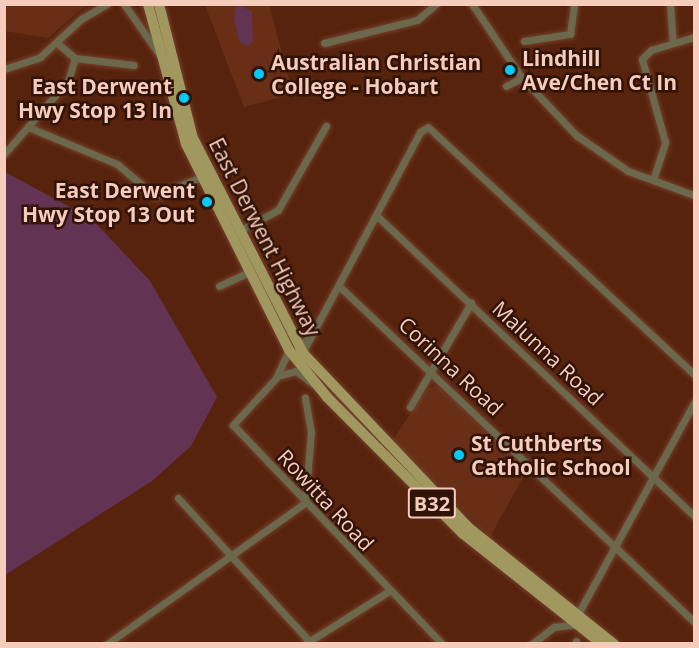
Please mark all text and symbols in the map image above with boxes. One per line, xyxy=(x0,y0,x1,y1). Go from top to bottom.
place label: Lindhill Ave/Chen Ct In xyxy=(522,45,677,95)
place label: Australian Christian College - Hobart xyxy=(271,49,481,99)
marker: Lindhill Ave/Chen Ct In xyxy=(503,63,517,77)
marker: Australian Christian College - Hobart xyxy=(252,67,266,81)
place label: East Derwent Hwy Stop 13 In xyxy=(18,73,172,123)
marker: East Derwent Hwy Stop 13 In xyxy=(177,91,191,105)
street label: East Derwent Highway xyxy=(204,134,326,340)
place label: East Derwent Hwy Stop 13 Out xyxy=(22,177,195,227)
marker: East Derwent Hwy Stop 13 Out xyxy=(200,195,214,209)
street label: Malunna Road xyxy=(488,295,608,411)
street label: Corinna Road xyxy=(394,312,508,420)
place label: St Cuthberts Catholic School xyxy=(471,430,631,480)
street label: Rowitta Road xyxy=(273,444,379,556)
marker: St Cuthberts Catholic School xyxy=(452,448,466,462)
road number: B32 xyxy=(406,486,458,520)

